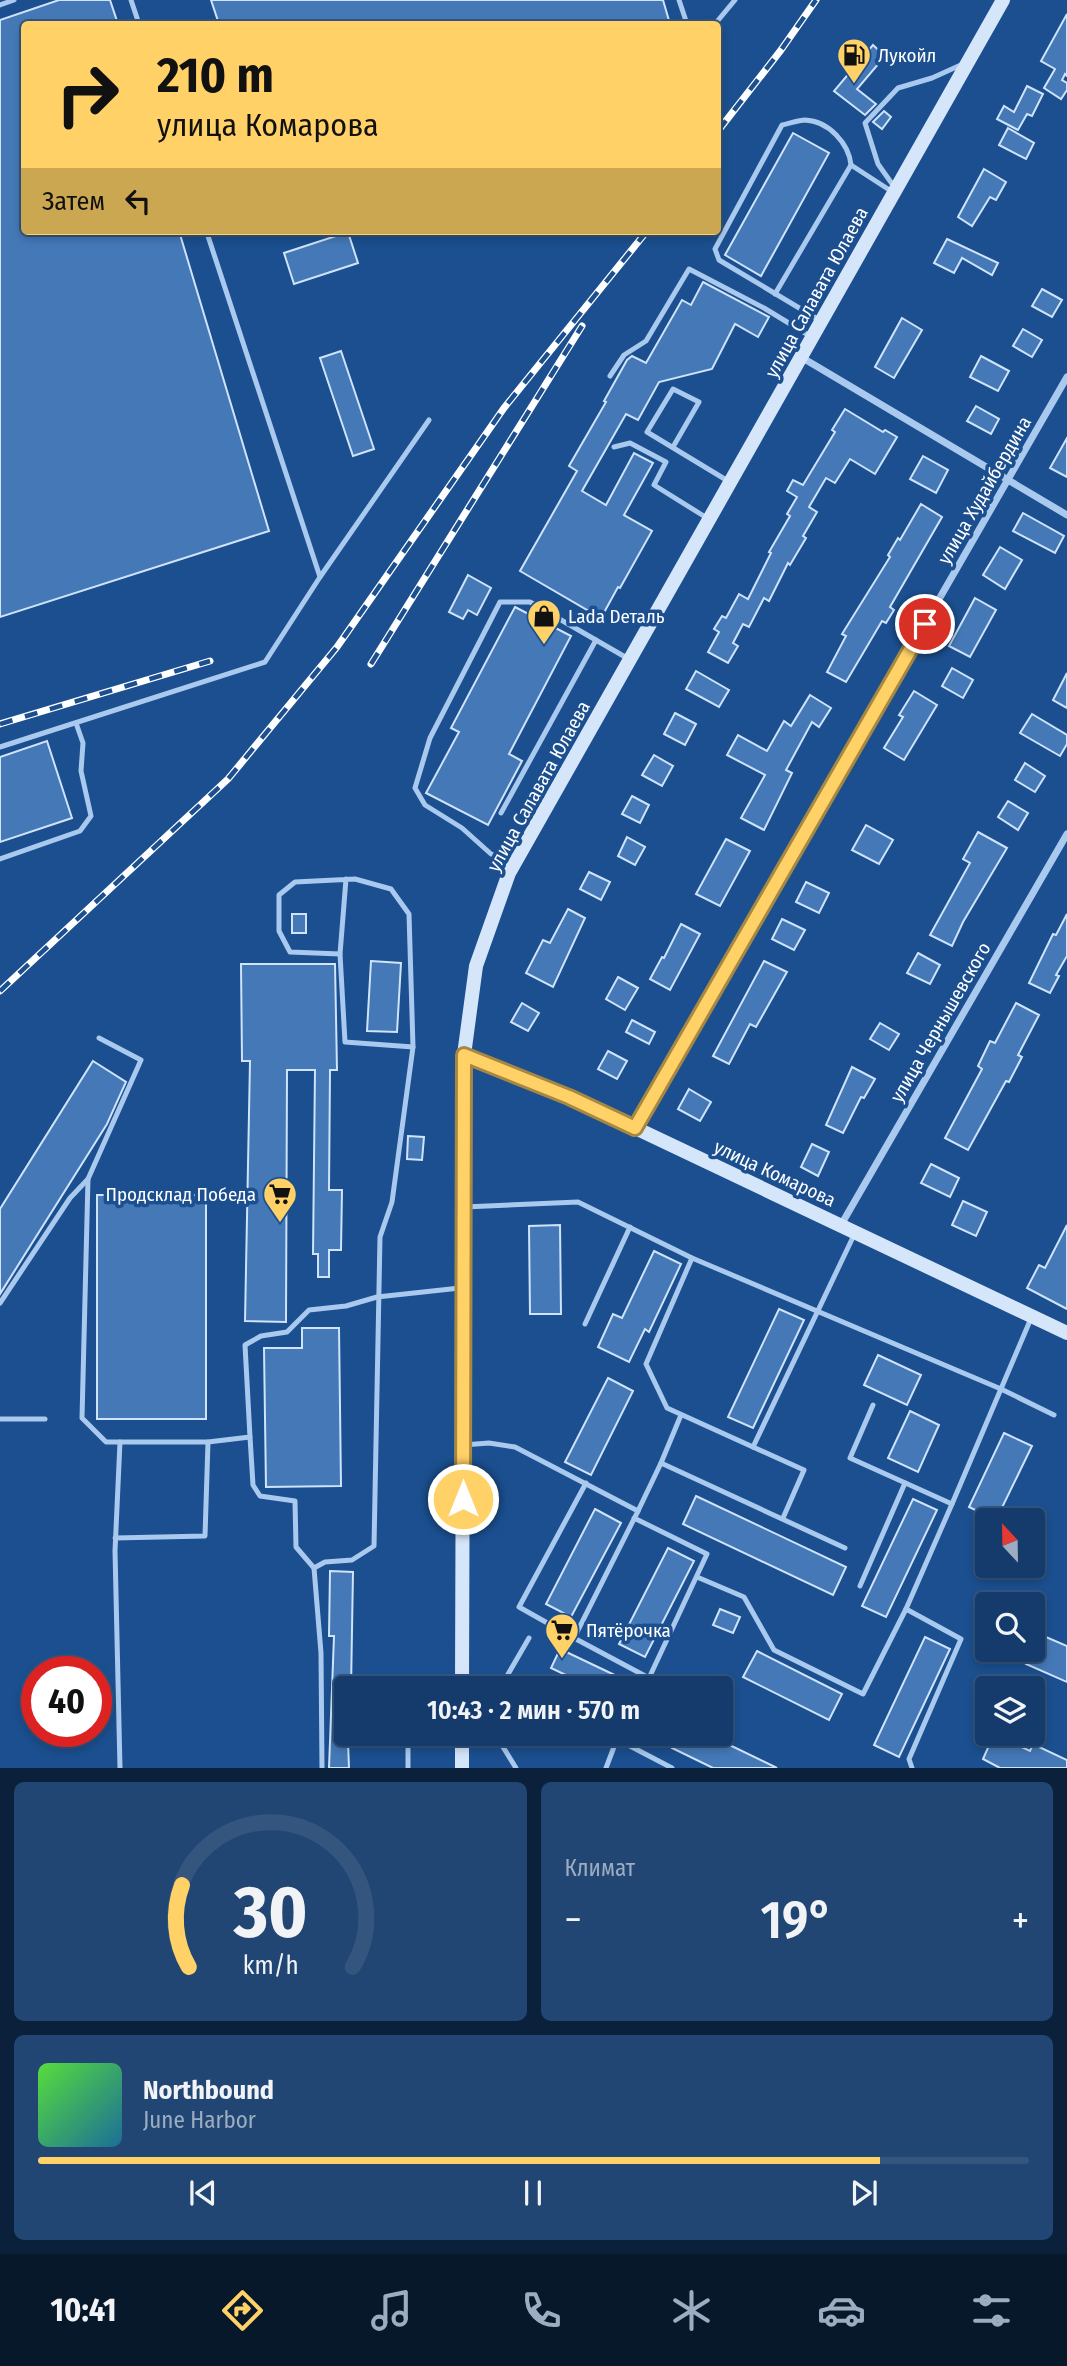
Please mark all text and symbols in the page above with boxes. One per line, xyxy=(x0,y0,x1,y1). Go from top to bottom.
fuel station icon: Лукойл xyxy=(835,36,873,85)
place label: Лукойл xyxy=(878,44,936,67)
text: 210 m xyxy=(157,46,274,105)
icon: right xyxy=(42,49,133,140)
text: улица Комарова xyxy=(157,106,379,144)
icon: left xyxy=(119,182,157,220)
text: Затем xyxy=(42,186,105,217)
street label: улица Салавата Юлаева xyxy=(760,203,873,382)
street label: улица Худайбердина xyxy=(933,412,1036,568)
pin xyxy=(895,594,955,654)
shop icon: Lada Dеталь xyxy=(525,597,563,646)
place label: Lada Dеталь xyxy=(568,605,665,628)
icon: arrive xyxy=(906,605,944,643)
street label: улица Салавата Юлаева xyxy=(482,697,595,876)
street label: улица Чернышевского xyxy=(885,938,996,1106)
street label: улица Комарова xyxy=(710,1135,839,1212)
supermarket icon: Продсклад Победа xyxy=(261,1175,299,1224)
place label: Продсклад Победа xyxy=(106,1183,256,1206)
position arrow xyxy=(426,1462,500,1536)
north arrow xyxy=(975,1508,1045,1578)
map controls xyxy=(975,1508,1045,1746)
button: search xyxy=(975,1592,1045,1662)
supermarket icon: Пятёрочка xyxy=(543,1611,581,1660)
place label: Пятёрочка xyxy=(586,1619,671,1642)
speed limit sign: 40 xyxy=(21,1656,112,1747)
button: layers xyxy=(975,1676,1045,1746)
text: 10:43 · 2 мин · 570 m xyxy=(427,1695,640,1726)
text: Климат xyxy=(565,1854,635,1882)
text: 30 xyxy=(232,1870,307,1957)
text: 19° xyxy=(760,1889,833,1952)
text: − xyxy=(565,1897,582,1943)
text: + xyxy=(1012,1897,1029,1943)
text: km/h xyxy=(242,1951,298,1981)
text: Northbound xyxy=(143,2075,274,2106)
text: June Harbor xyxy=(143,2106,256,2134)
icon: previous xyxy=(184,2174,222,2212)
icon: pause xyxy=(514,2174,552,2212)
icon: next xyxy=(845,2174,883,2212)
icon: directions xyxy=(218,2286,267,2335)
icon: music xyxy=(367,2286,416,2335)
icon: phone xyxy=(517,2286,566,2335)
icon: climate xyxy=(667,2286,716,2335)
icon: car xyxy=(817,2286,866,2335)
icon: filters xyxy=(967,2286,1016,2335)
text: 10:41 xyxy=(50,2291,117,2329)

